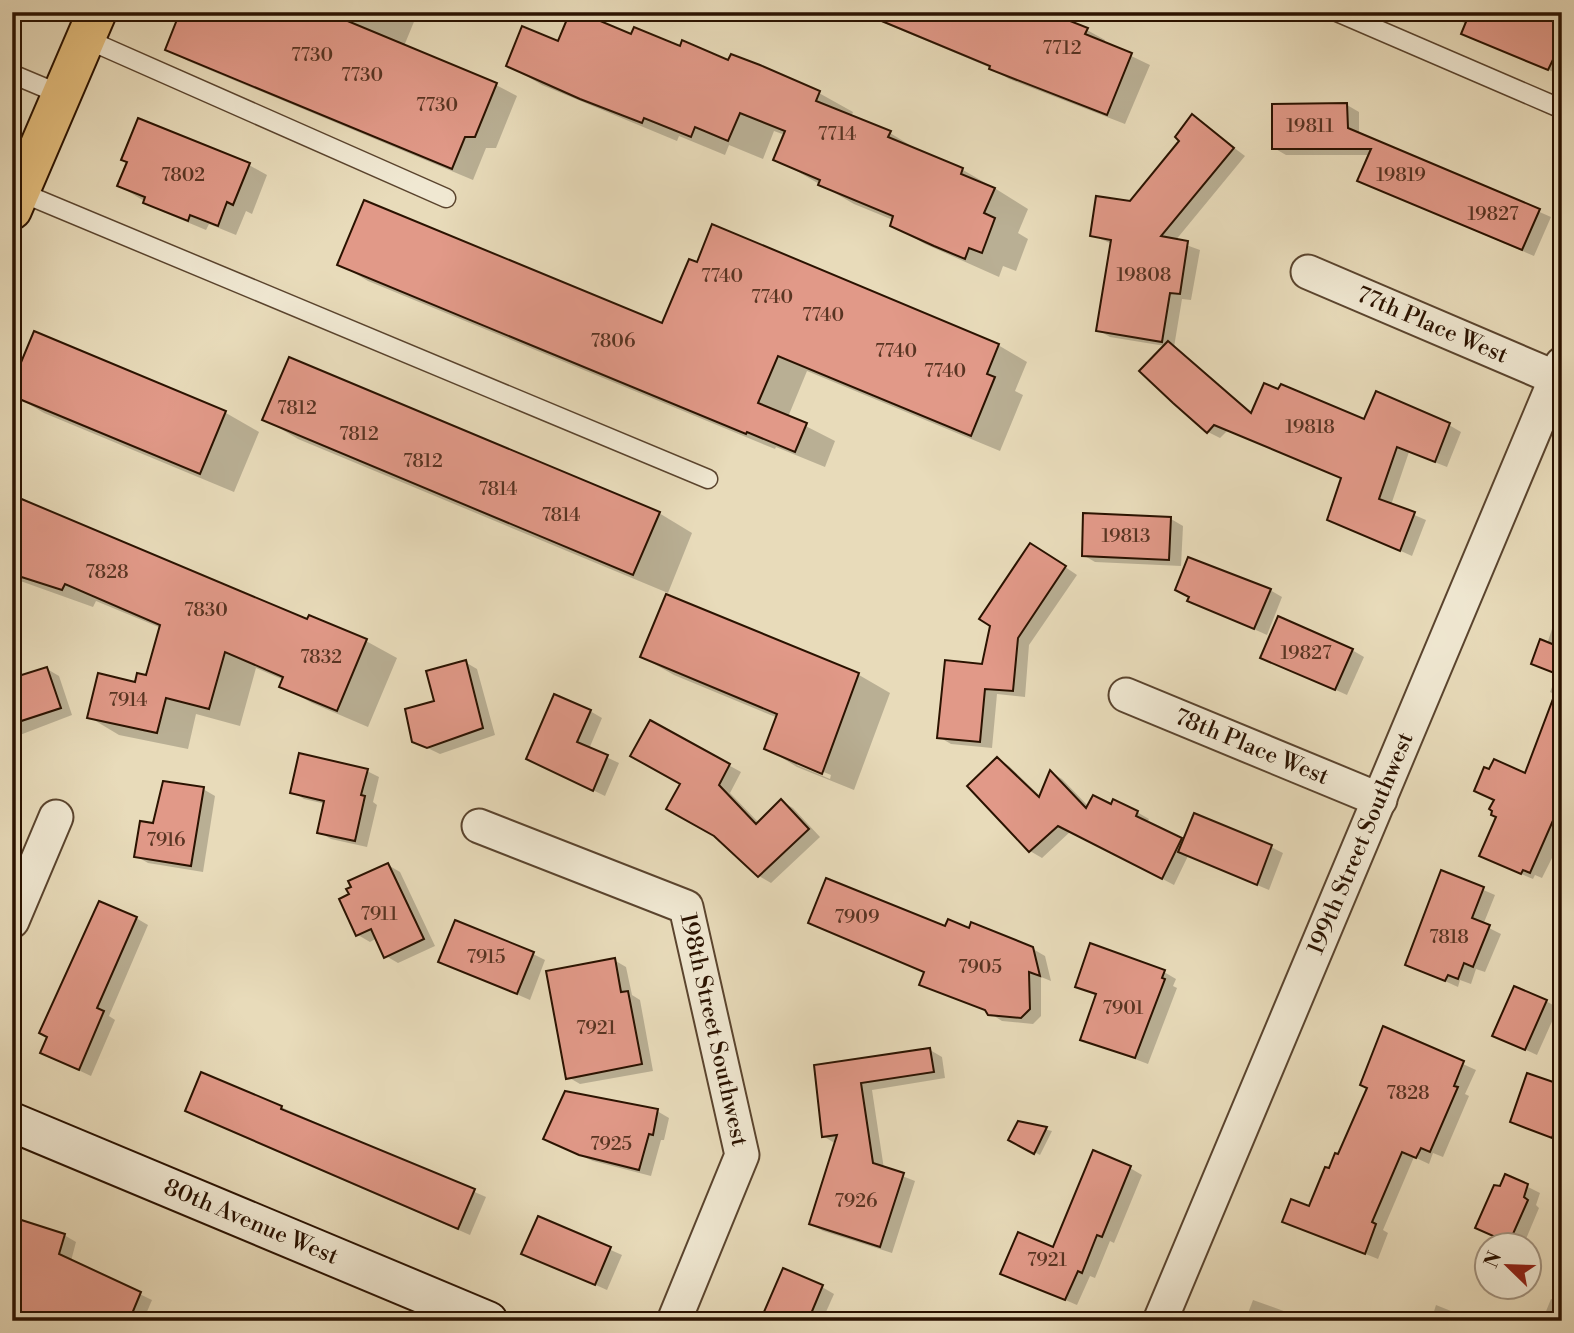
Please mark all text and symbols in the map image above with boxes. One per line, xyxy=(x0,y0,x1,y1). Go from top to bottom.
house number: 7712 xyxy=(1042,36,1082,60)
house number: 7730 xyxy=(291,43,333,67)
house number: 7730 xyxy=(341,63,383,87)
house number: 7730 xyxy=(416,93,458,117)
house number: 19811 xyxy=(1286,114,1334,138)
house number: 7714 xyxy=(818,122,856,146)
house number: 7802 xyxy=(161,163,205,187)
house number: 19819 xyxy=(1376,163,1426,187)
house number: 19827 xyxy=(1468,202,1519,226)
house number: 19808 xyxy=(1117,263,1171,287)
house number: 7740 xyxy=(701,264,743,288)
street label: 77th Place West xyxy=(1352,280,1512,370)
house number: 7740 xyxy=(751,285,793,309)
house number: 7740 xyxy=(802,303,844,327)
house number: 7806 xyxy=(591,329,635,353)
house number: 7740 xyxy=(875,339,917,363)
house number: 7740 xyxy=(924,359,966,383)
house number: 7812 xyxy=(277,396,317,420)
house number: 19818 xyxy=(1285,415,1335,439)
house number: 7812 xyxy=(339,422,379,446)
house number: 7812 xyxy=(403,449,443,473)
house number: 7814 xyxy=(478,477,518,501)
house number: 7814 xyxy=(541,503,581,527)
house number: 19813 xyxy=(1102,524,1150,548)
house number: 7828 xyxy=(85,560,129,584)
house number: 7830 xyxy=(184,598,228,622)
house number: 19827 xyxy=(1281,641,1332,665)
house number: 7832 xyxy=(300,645,342,669)
house number: 7914 xyxy=(109,688,147,712)
street label: 78th Place West xyxy=(1171,703,1333,791)
street label: 199th Street Southwest xyxy=(1302,728,1420,959)
house number: 7916 xyxy=(146,828,186,852)
house number: 7911 xyxy=(360,902,398,926)
house number: 7909 xyxy=(835,905,879,929)
street label: 198th Street Southwest xyxy=(674,910,754,1149)
house number: 7818 xyxy=(1429,925,1469,949)
house number: 7915 xyxy=(467,945,505,969)
house number: 7905 xyxy=(958,955,1002,979)
house number: 7901 xyxy=(1103,996,1143,1020)
house number: 7921 xyxy=(576,1016,616,1040)
house number: 7828 xyxy=(1386,1081,1430,1105)
house number: 7925 xyxy=(590,1132,632,1156)
street label: 80th Avenue West xyxy=(160,1173,342,1271)
house number: 7926 xyxy=(834,1189,878,1213)
north arrow xyxy=(1472,1232,1542,1302)
house number: 7921 xyxy=(1027,1248,1067,1272)
text: N xyxy=(1479,1248,1507,1271)

